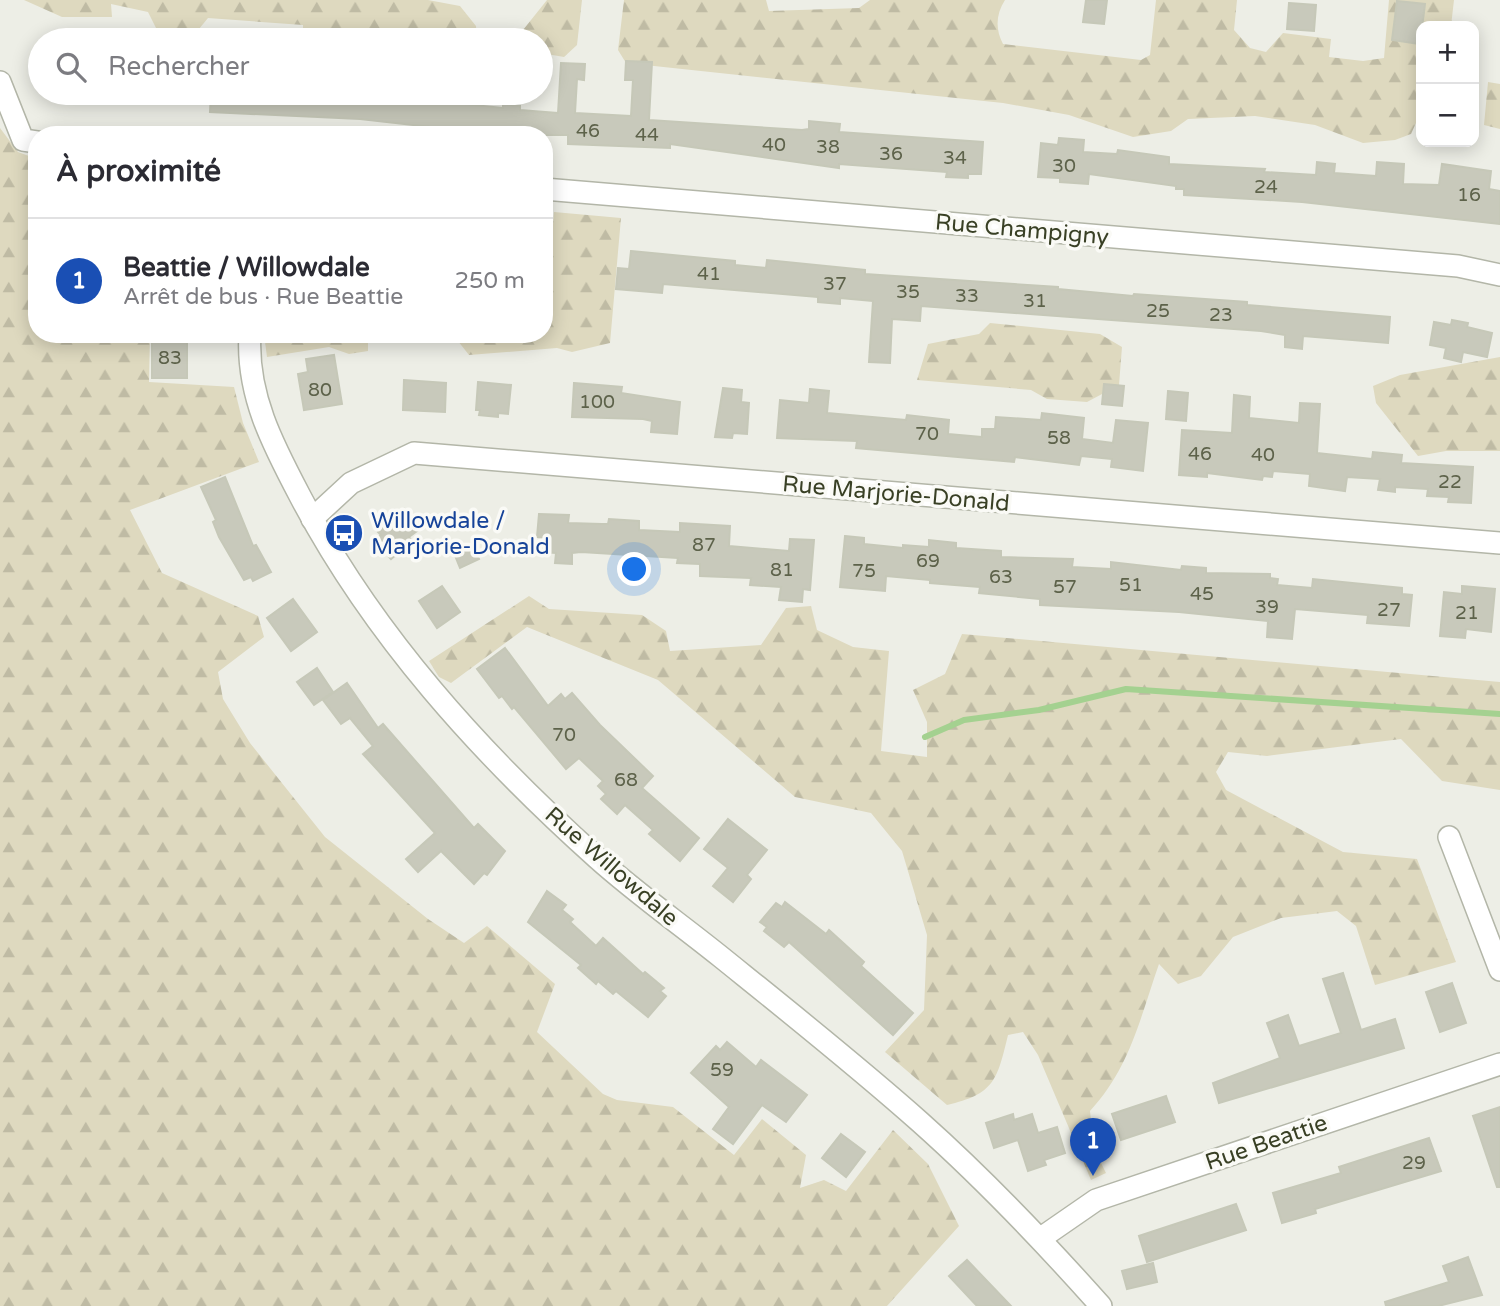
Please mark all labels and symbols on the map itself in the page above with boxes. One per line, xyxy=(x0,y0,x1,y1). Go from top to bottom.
house number: 46 xyxy=(576,120,600,142)
house number: 44 xyxy=(635,124,659,146)
house number: 40 xyxy=(762,134,786,156)
house number: 38 xyxy=(816,136,840,158)
house number: 36 xyxy=(879,143,903,165)
house number: 34 xyxy=(943,147,967,169)
house number: 30 xyxy=(1052,155,1076,177)
house number: 24 xyxy=(1254,176,1278,198)
house number: 16 xyxy=(1457,184,1481,206)
street label: Rue Champigny xyxy=(934,208,1110,252)
house number: 41 xyxy=(697,263,721,285)
house number: 37 xyxy=(823,273,847,295)
house number: 35 xyxy=(896,281,920,303)
house number: 33 xyxy=(955,285,979,307)
house number: 31 xyxy=(1023,290,1047,312)
house number: 25 xyxy=(1146,300,1170,322)
house number: 23 xyxy=(1209,304,1233,326)
house number: 83 xyxy=(158,347,182,369)
house number: 80 xyxy=(308,379,332,401)
house number: 100 xyxy=(579,391,615,413)
house number: 70 xyxy=(915,423,939,445)
house number: 58 xyxy=(1047,427,1071,449)
house number: 46 xyxy=(1188,443,1212,465)
house number: 40 xyxy=(1251,444,1275,466)
street label: Rue Marjorie-Donald xyxy=(781,470,1011,518)
house number: 22 xyxy=(1438,471,1462,493)
place label: Willowdale / Marjorie-Donald xyxy=(371,507,550,561)
bus stop icon: Willowdale / Marjorie-Donald xyxy=(323,512,365,554)
house number: 87 xyxy=(692,534,716,556)
house number: 69 xyxy=(916,550,940,572)
your location xyxy=(617,552,651,586)
house number: 81 xyxy=(770,559,794,581)
house number: 75 xyxy=(852,560,876,582)
house number: 63 xyxy=(989,566,1013,588)
house number: 51 xyxy=(1119,574,1143,596)
house number: 57 xyxy=(1053,576,1077,598)
house number: 45 xyxy=(1190,583,1214,605)
house number: 39 xyxy=(1255,596,1279,618)
house number: 27 xyxy=(1377,599,1401,621)
house number: 21 xyxy=(1455,602,1479,624)
house number: 70 xyxy=(552,724,576,746)
house number: 68 xyxy=(614,769,638,791)
street label: Rue Willowdale xyxy=(539,801,684,932)
house number: 59 xyxy=(710,1059,734,1081)
street label: Rue Beattie xyxy=(1202,1109,1331,1177)
pin: 1 xyxy=(1070,1118,1116,1176)
house number: 29 xyxy=(1402,1152,1426,1174)

